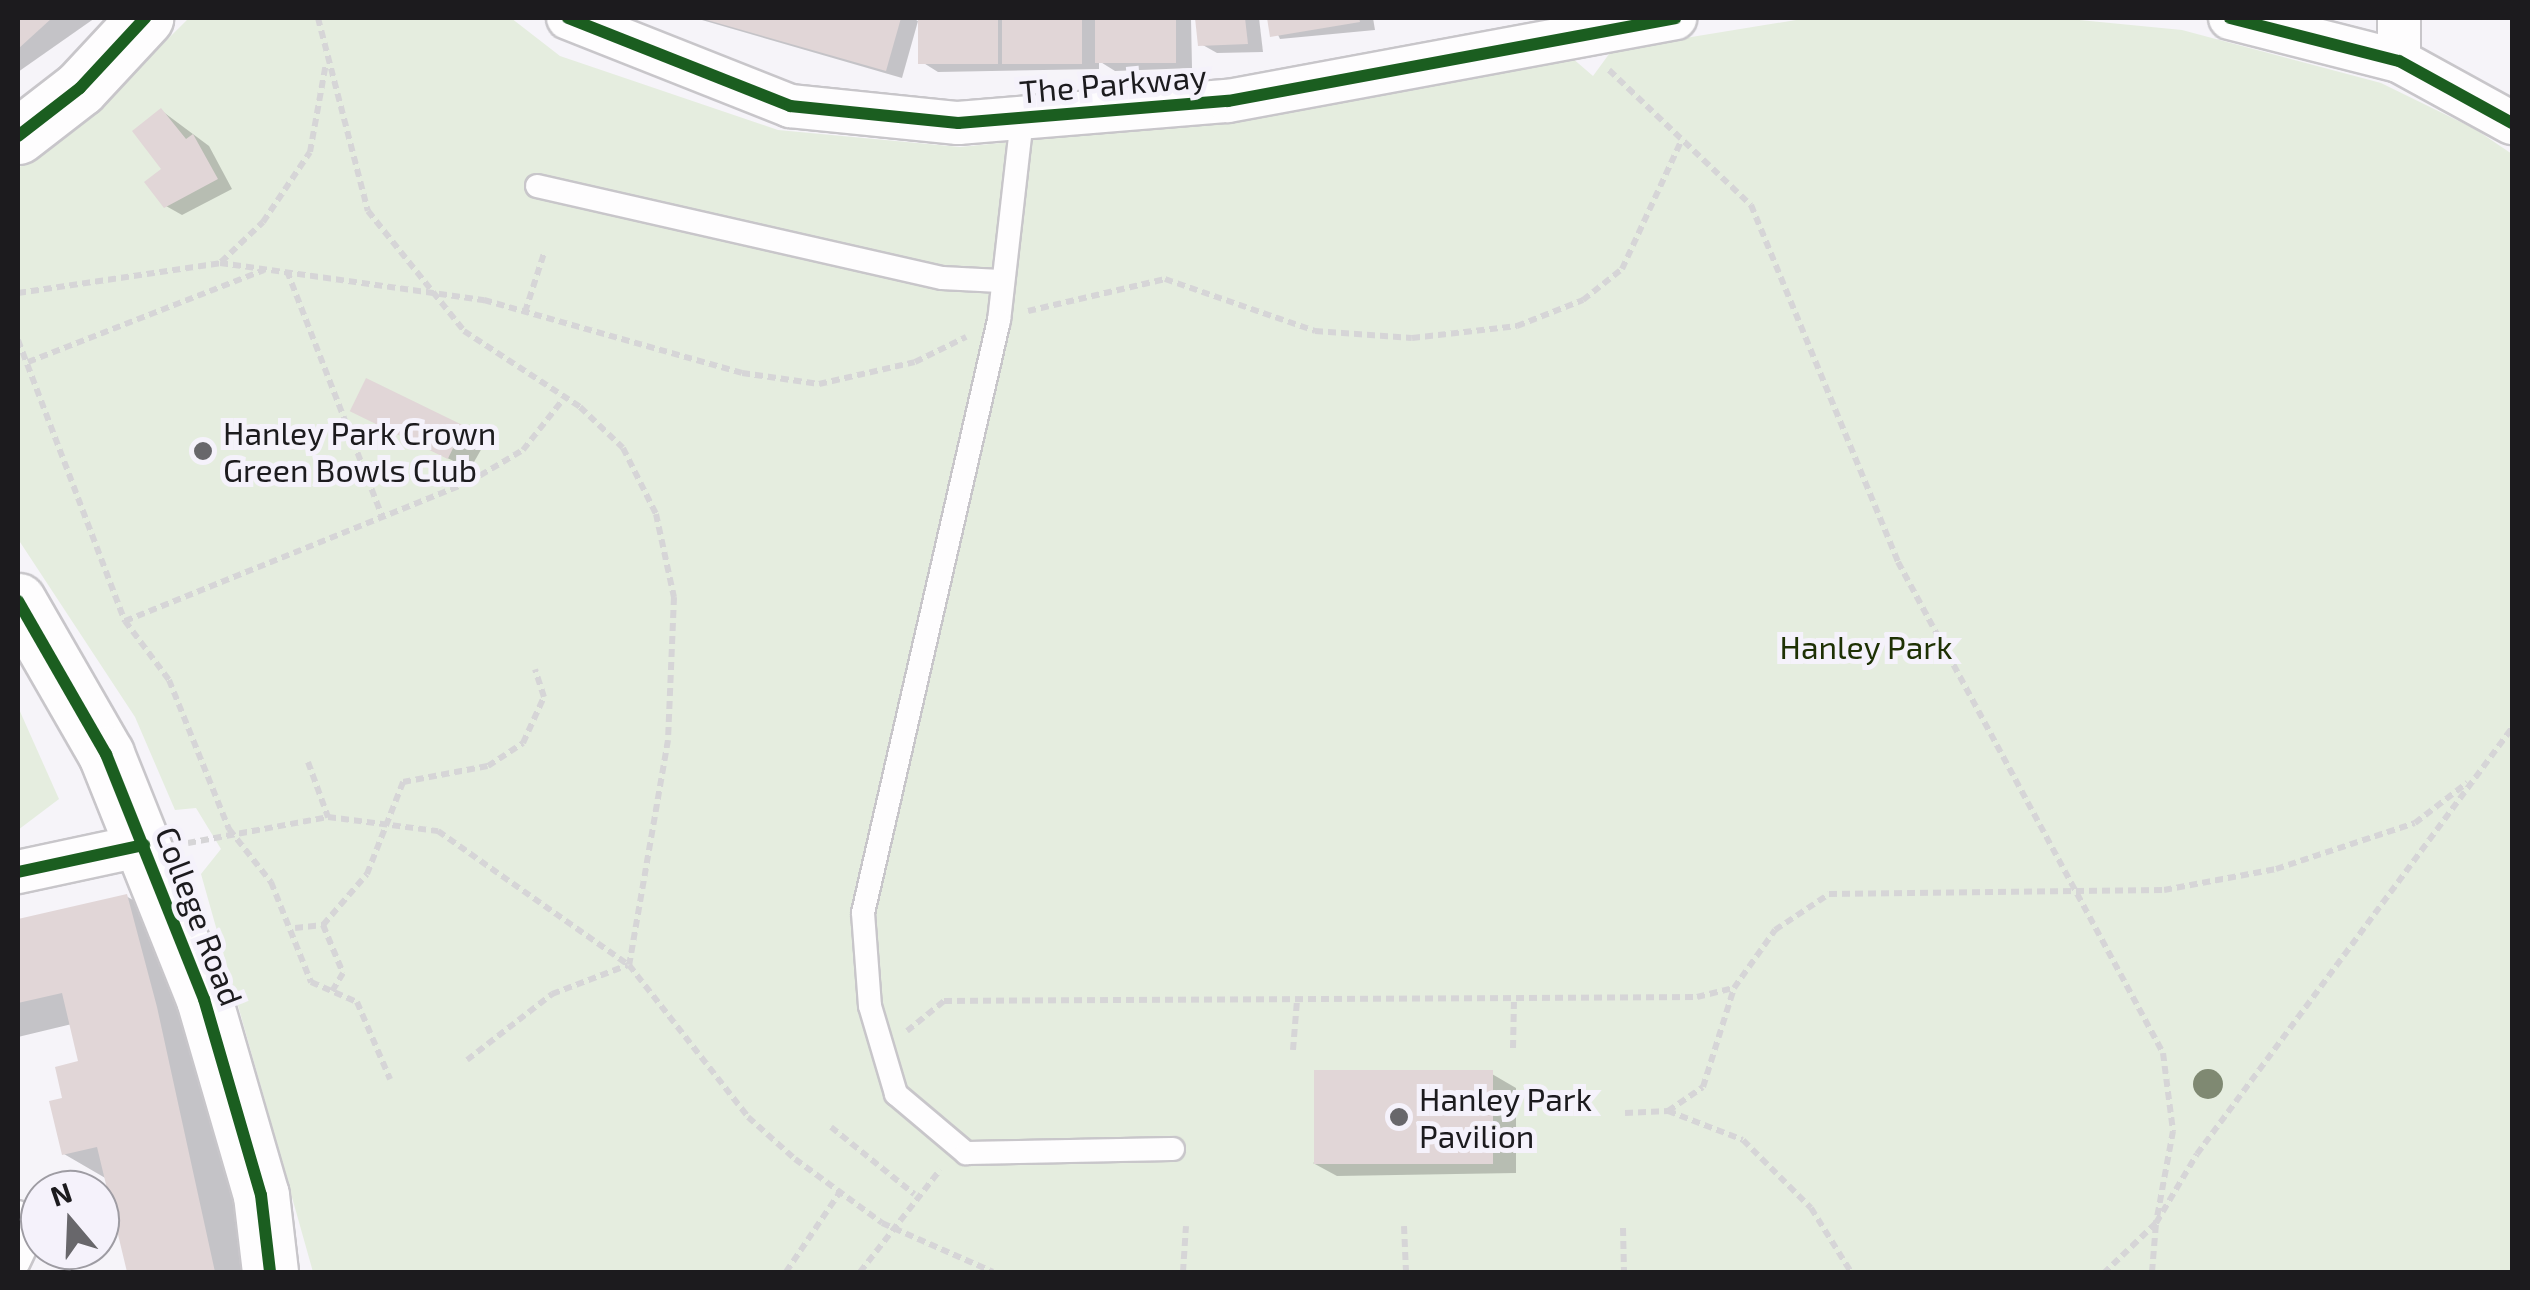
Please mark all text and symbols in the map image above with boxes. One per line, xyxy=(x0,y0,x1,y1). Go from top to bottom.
street label: The Parkway xyxy=(1018,56,1208,110)
place label: Hanley Park Crown Green Bowls Club xyxy=(223,414,497,489)
marker: Hanley Park Crown Green Bowls Club xyxy=(192,440,214,462)
park label: Hanley Park xyxy=(1779,627,1953,665)
street label: College Road xyxy=(148,821,252,1011)
place label: Hanley Park Pavilion xyxy=(1419,1080,1593,1155)
marker: Hanley Park Pavilion xyxy=(1388,1106,1410,1128)
north arrow xyxy=(20,1170,120,1270)
text: N xyxy=(46,1174,76,1213)

